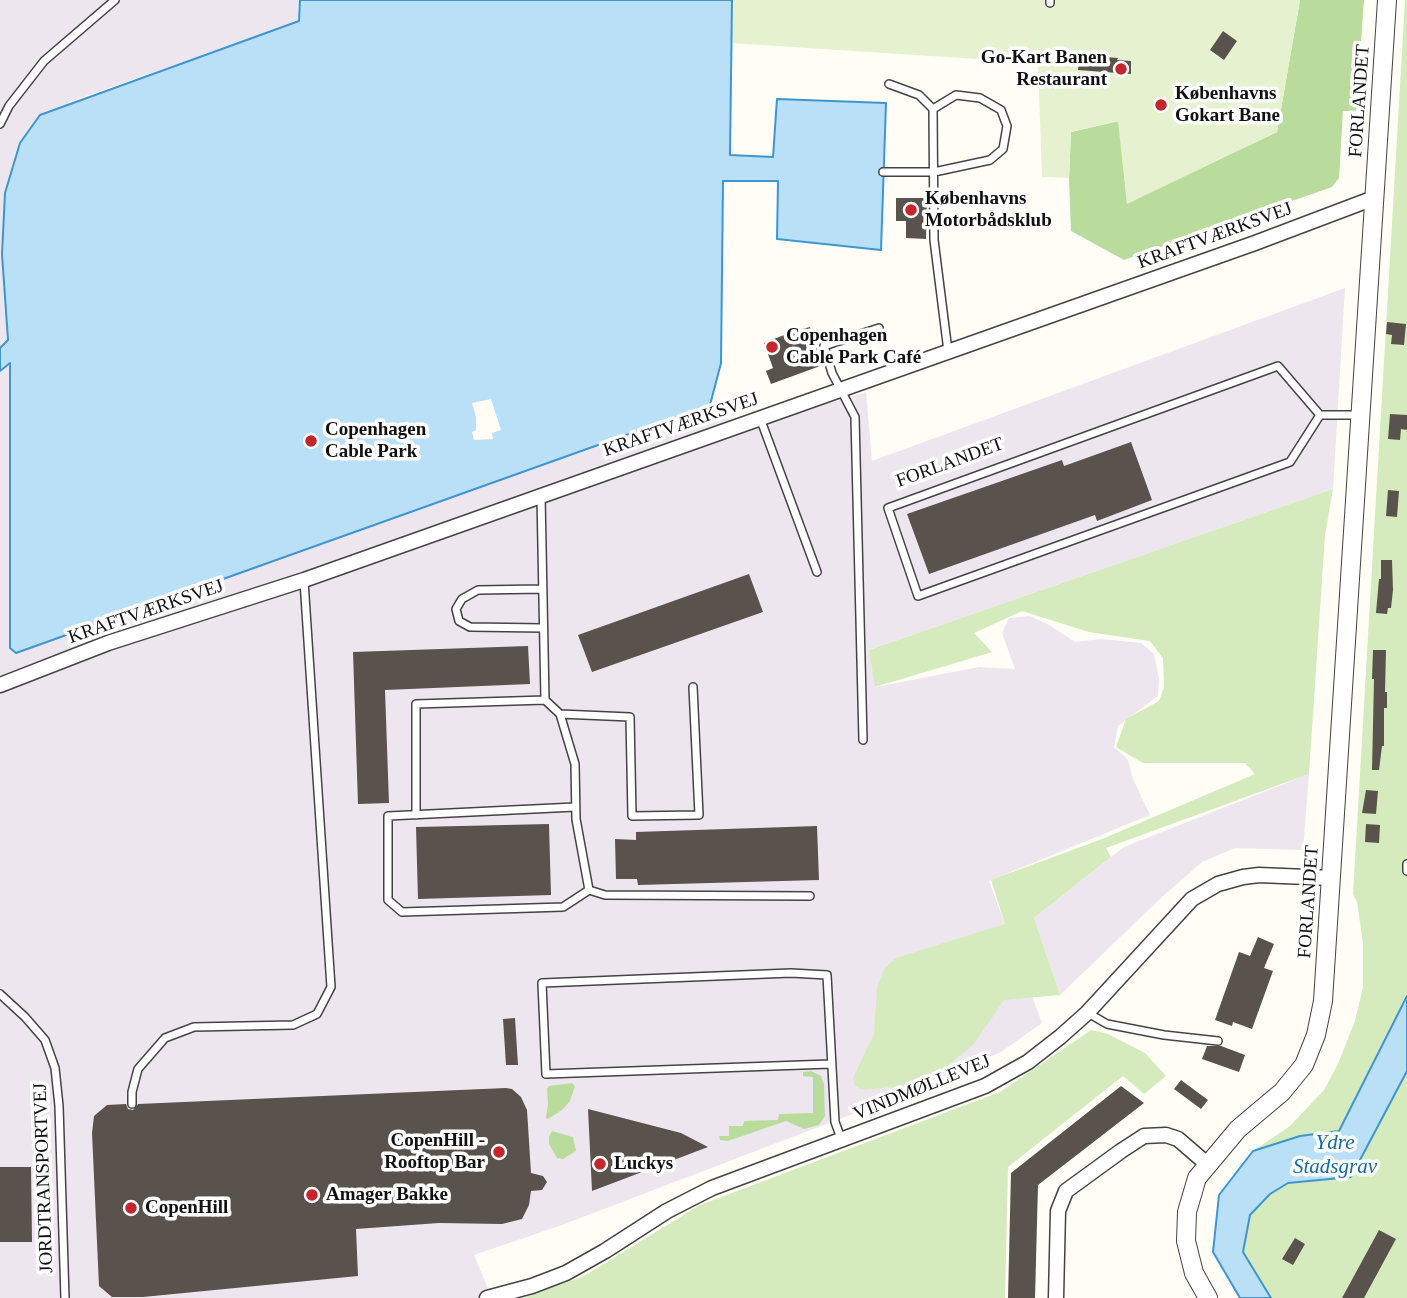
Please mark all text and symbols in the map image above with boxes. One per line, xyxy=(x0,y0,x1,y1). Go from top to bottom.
street label: FORLANDET xyxy=(1345,44,1375,158)
place label: Go-Kart Banen Restaurant xyxy=(981,47,1107,91)
marker: Go-Kart Banen Restaurant xyxy=(1113,61,1129,77)
place label: Københavns Gokart Bane xyxy=(1175,83,1280,127)
marker: Københavns Gokart Bane xyxy=(1153,97,1169,113)
place label: Københavns Motorbådsklub xyxy=(925,188,1052,232)
street label: KRAFTVÆRKSVEJ xyxy=(1135,197,1295,275)
marker: Københavns Motorbådsklub xyxy=(903,202,919,218)
place label: Copenhagen Cable Park Café xyxy=(786,325,921,369)
marker: Copenhagen Cable Park Café xyxy=(764,339,780,355)
street label: KRAFTVÆRKSVEJ xyxy=(600,388,762,462)
place label: Copenhagen Cable Park xyxy=(325,419,426,463)
marker: Copenhagen Cable Park xyxy=(303,433,319,449)
street label: FORLANDET xyxy=(893,433,1007,493)
street label: KRAFTVÆRKSVEJ xyxy=(65,575,227,649)
street label: FORLANDET xyxy=(1294,845,1324,959)
street label: VINDMØLLEVEJ xyxy=(850,1050,994,1126)
street label: JORDTRANSPORTVEJ xyxy=(29,1083,59,1273)
place label: CopenHill - Rooftop Bar xyxy=(384,1130,485,1174)
water label: Ydre Stadsgrav xyxy=(1293,1130,1377,1180)
marker: CopenHill - Rooftop Bar xyxy=(491,1144,507,1160)
place label: Luckys xyxy=(614,1153,673,1175)
marker: Luckys xyxy=(592,1156,608,1172)
place label: Amager Bakke xyxy=(326,1184,448,1206)
marker: Amager Bakke xyxy=(304,1187,320,1203)
place label: CopenHill xyxy=(145,1197,228,1219)
marker: CopenHill xyxy=(123,1200,139,1216)

